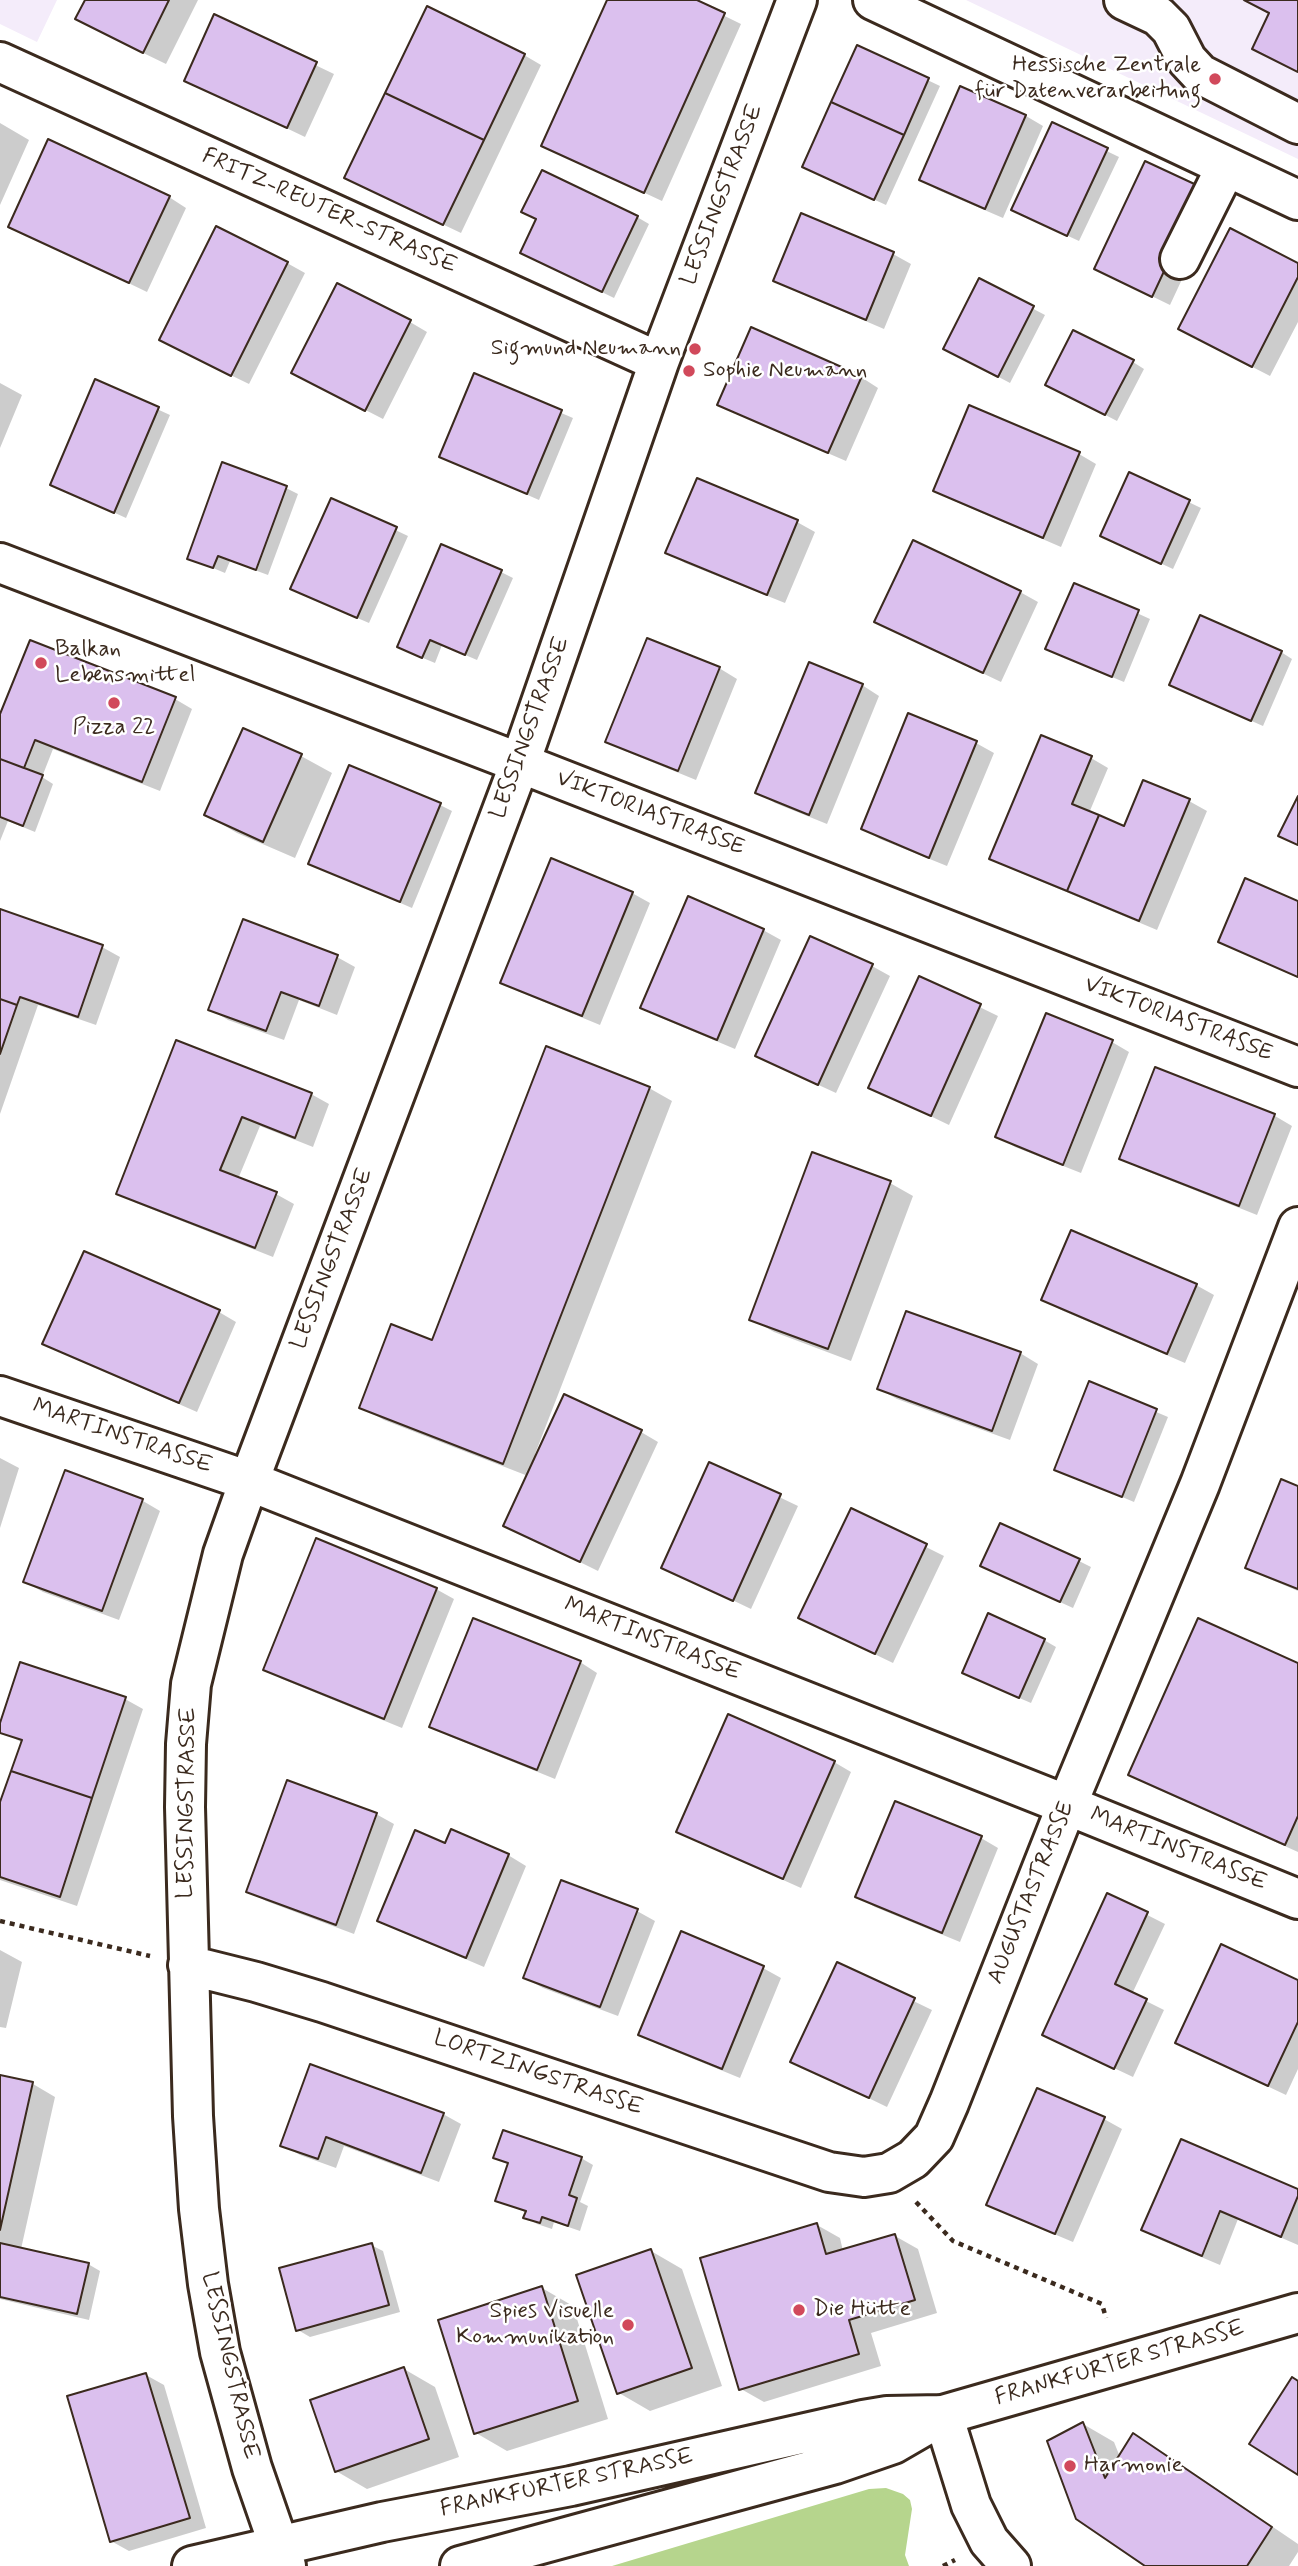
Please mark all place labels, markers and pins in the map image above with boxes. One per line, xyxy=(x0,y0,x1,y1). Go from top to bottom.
place label: Hessische Zentrale für Datenverarbeitung xyxy=(975,52,1201,106)
marker: Hessische Zentrale für Datenverarbeitung xyxy=(1207,71,1223,87)
place label: Sigmund Neumann xyxy=(491,335,681,363)
marker: Sigmund Neumann xyxy=(687,341,703,357)
place label: Sophie Neumann xyxy=(703,357,867,385)
marker: Sophie Neumann xyxy=(681,363,697,379)
place label: Balkan Lebensmittel xyxy=(55,636,195,690)
marker: Balkan Lebensmittel xyxy=(33,655,49,671)
marker: Pizza 22 xyxy=(106,695,122,711)
place label: Pizza 22 xyxy=(73,714,155,742)
place label: Die Hütte xyxy=(813,2296,911,2324)
place label: Spies Visuelle Kommunikation xyxy=(456,2298,614,2352)
marker: Die Hütte xyxy=(791,2302,807,2318)
marker: Spies Visuelle Kommunikation xyxy=(620,2317,636,2333)
place label: Harmonie xyxy=(1084,2452,1183,2480)
marker: Harmonie xyxy=(1062,2458,1078,2474)

